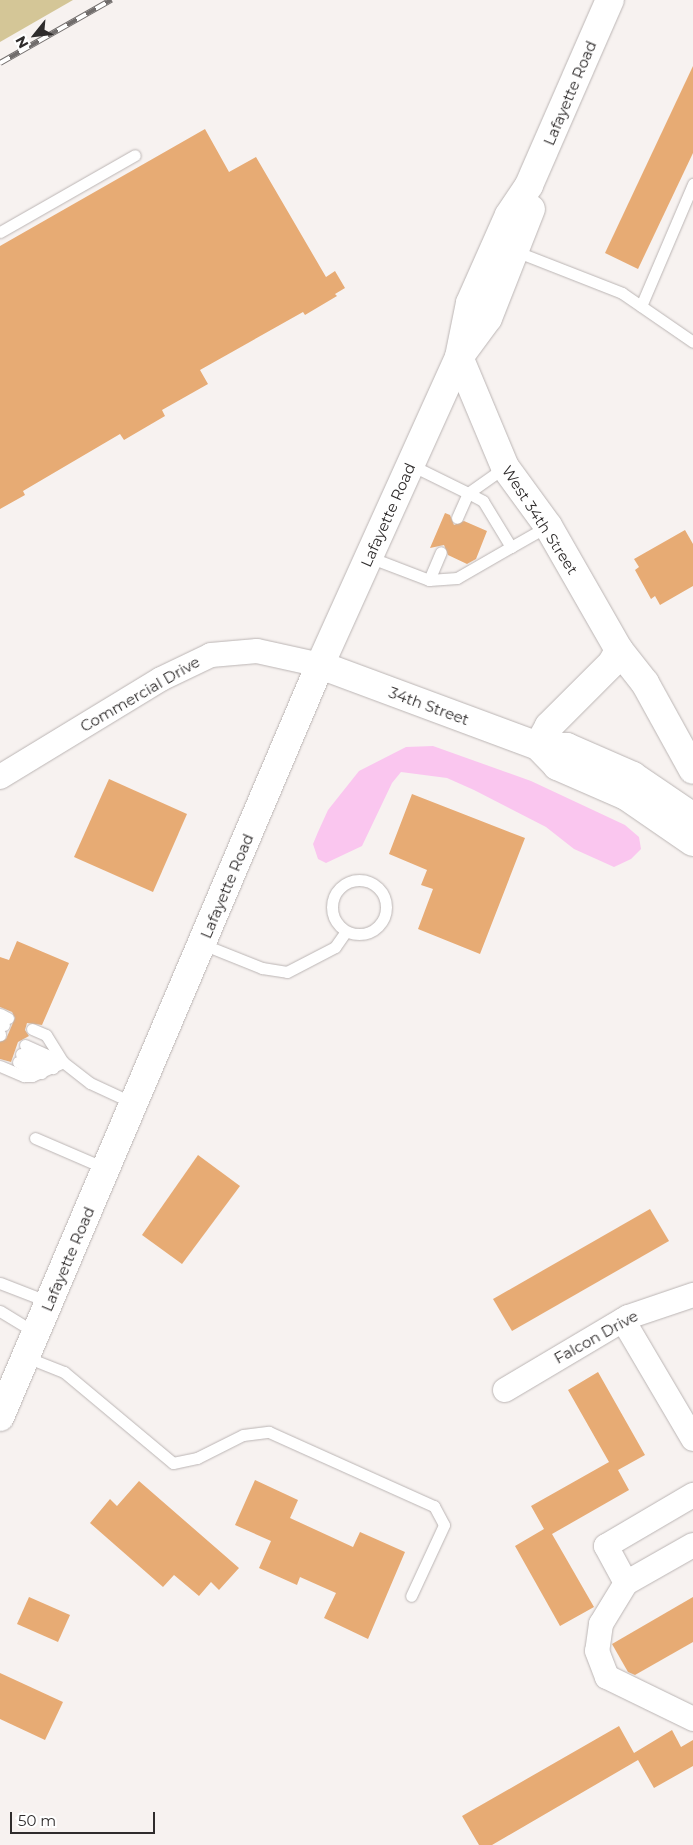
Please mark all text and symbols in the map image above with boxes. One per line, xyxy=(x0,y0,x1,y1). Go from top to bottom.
north arrow xyxy=(10,10,60,60)
text: N xyxy=(11,33,32,52)
street label: Lafayette Road xyxy=(540,38,600,148)
street label: Lafayette Road xyxy=(357,460,419,570)
street label: West 34th Street xyxy=(498,462,582,578)
street label: Commercial Drive xyxy=(77,652,203,736)
street label: 34th Street xyxy=(387,683,471,729)
street label: Lafayette Road xyxy=(197,831,257,941)
street label: Lafayette Road xyxy=(38,1204,98,1314)
street label: Falcon Drive xyxy=(551,1307,641,1367)
scale bar xyxy=(12,1802,158,1834)
text: 50 m xyxy=(18,1811,56,1830)

